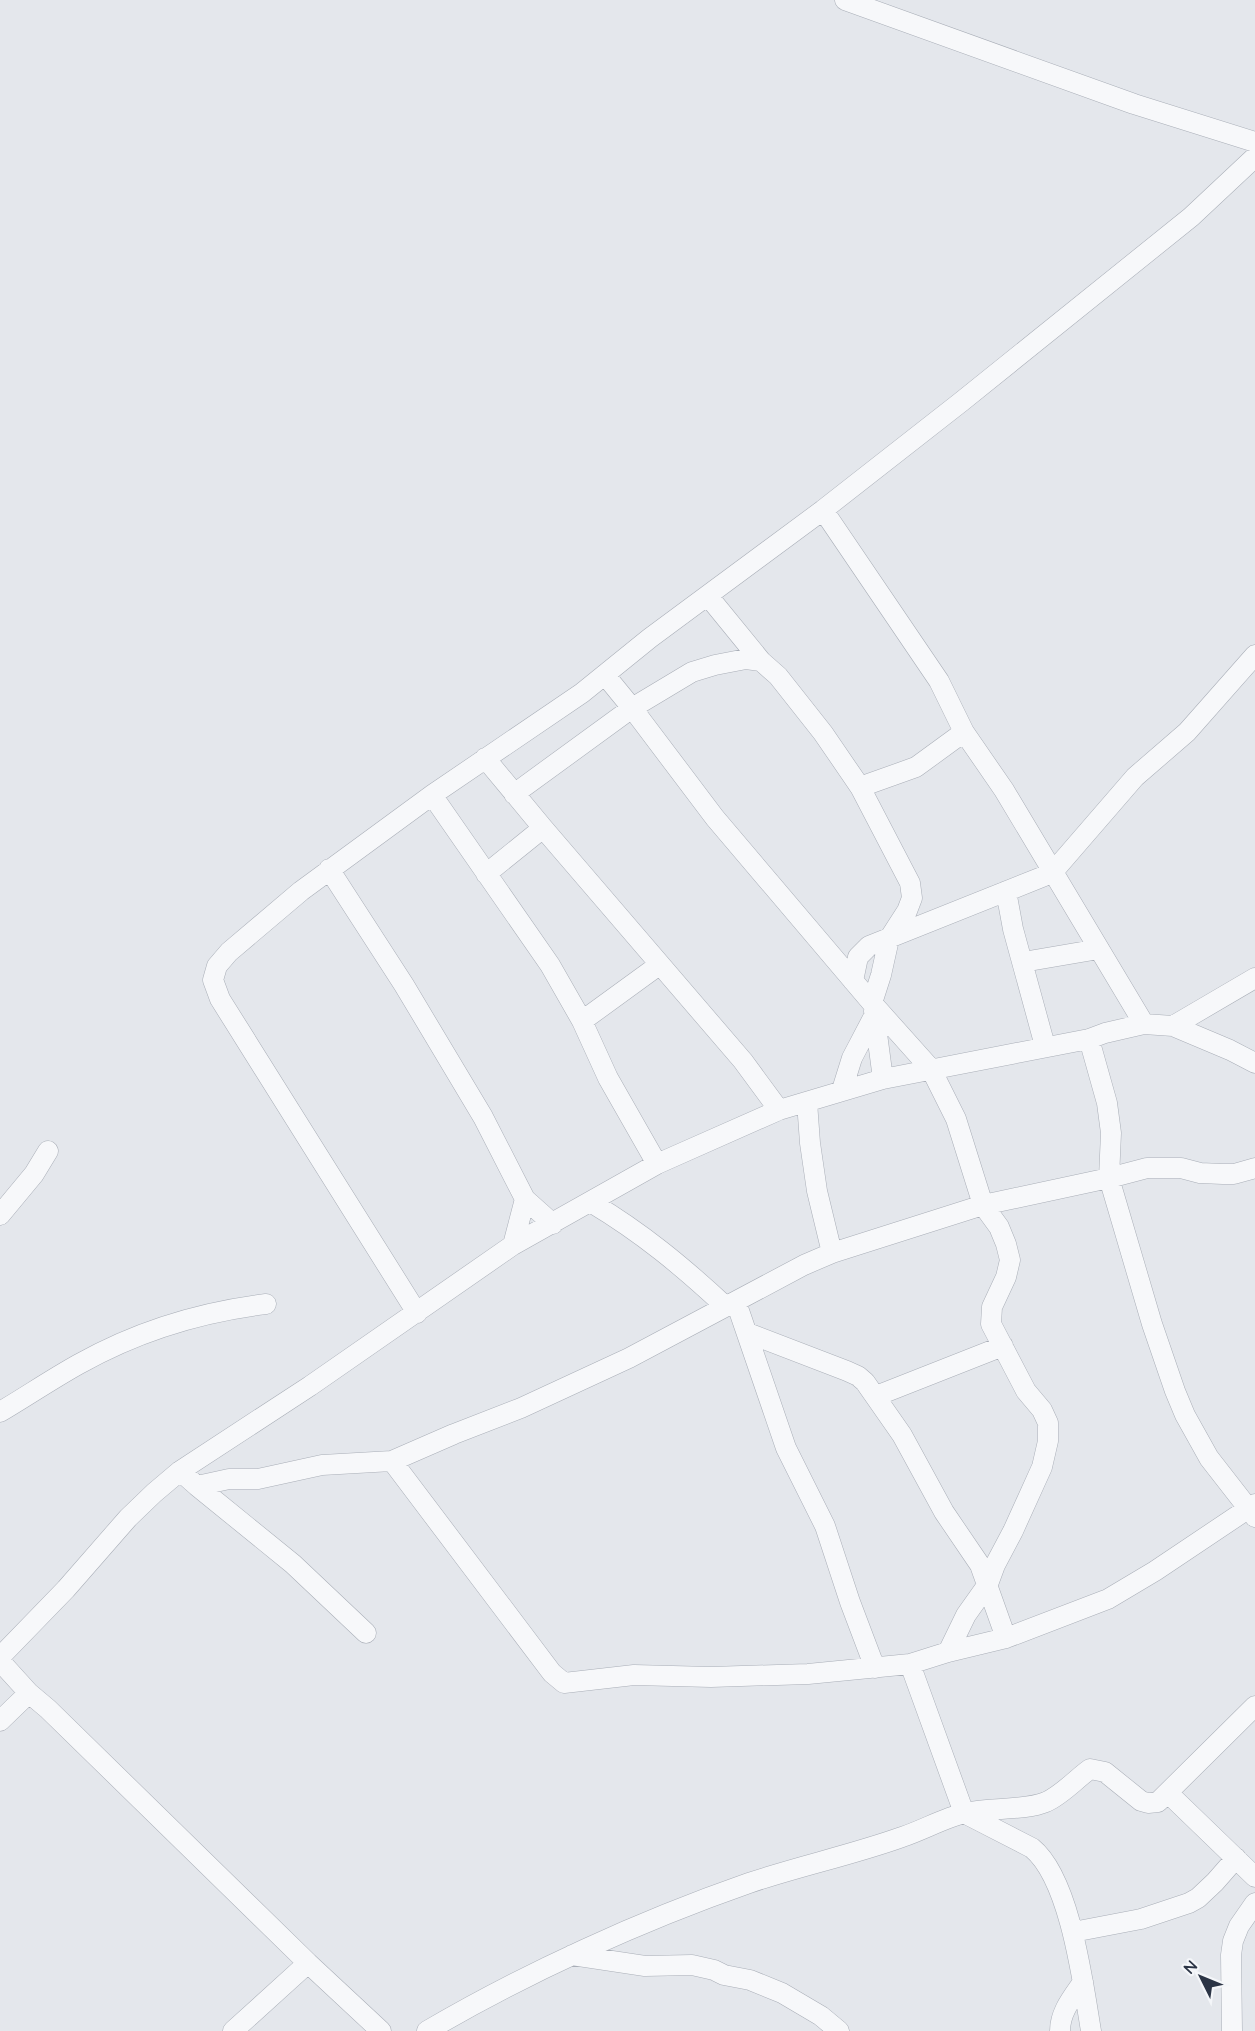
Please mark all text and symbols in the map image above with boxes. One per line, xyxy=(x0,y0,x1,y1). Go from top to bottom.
north arrow xyxy=(1171,1947,1231,2007)
text: N xyxy=(1179,1956,1201,1978)

